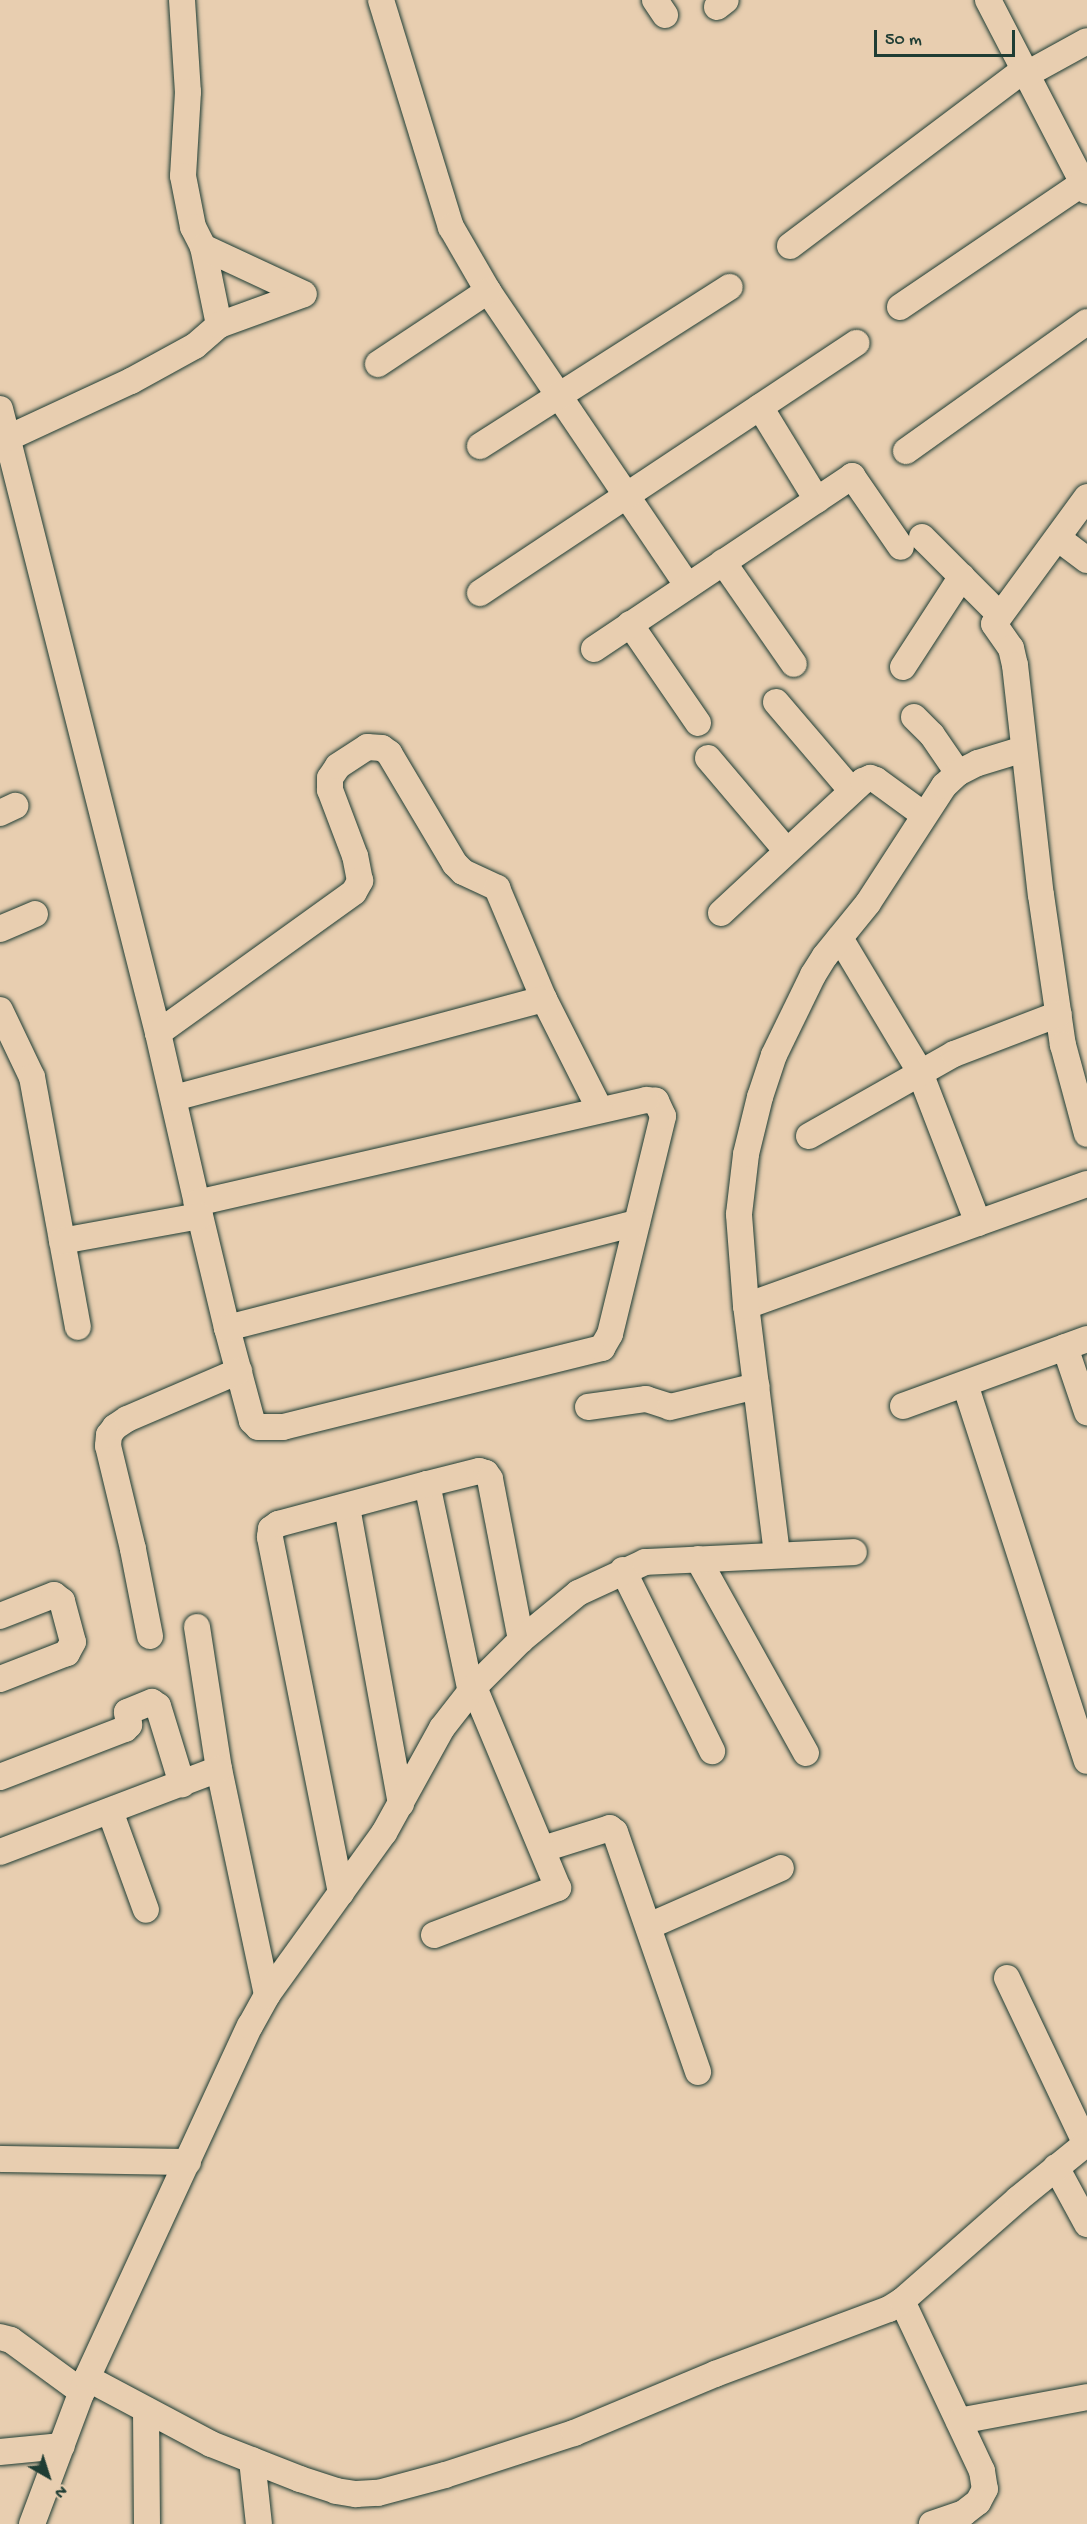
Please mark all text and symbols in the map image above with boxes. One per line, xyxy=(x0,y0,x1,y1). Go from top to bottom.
scale bar xyxy=(877,18,1018,56)
text: 50 m xyxy=(885,30,922,51)
north arrow xyxy=(18,2446,78,2506)
text: N xyxy=(50,2480,70,2501)

